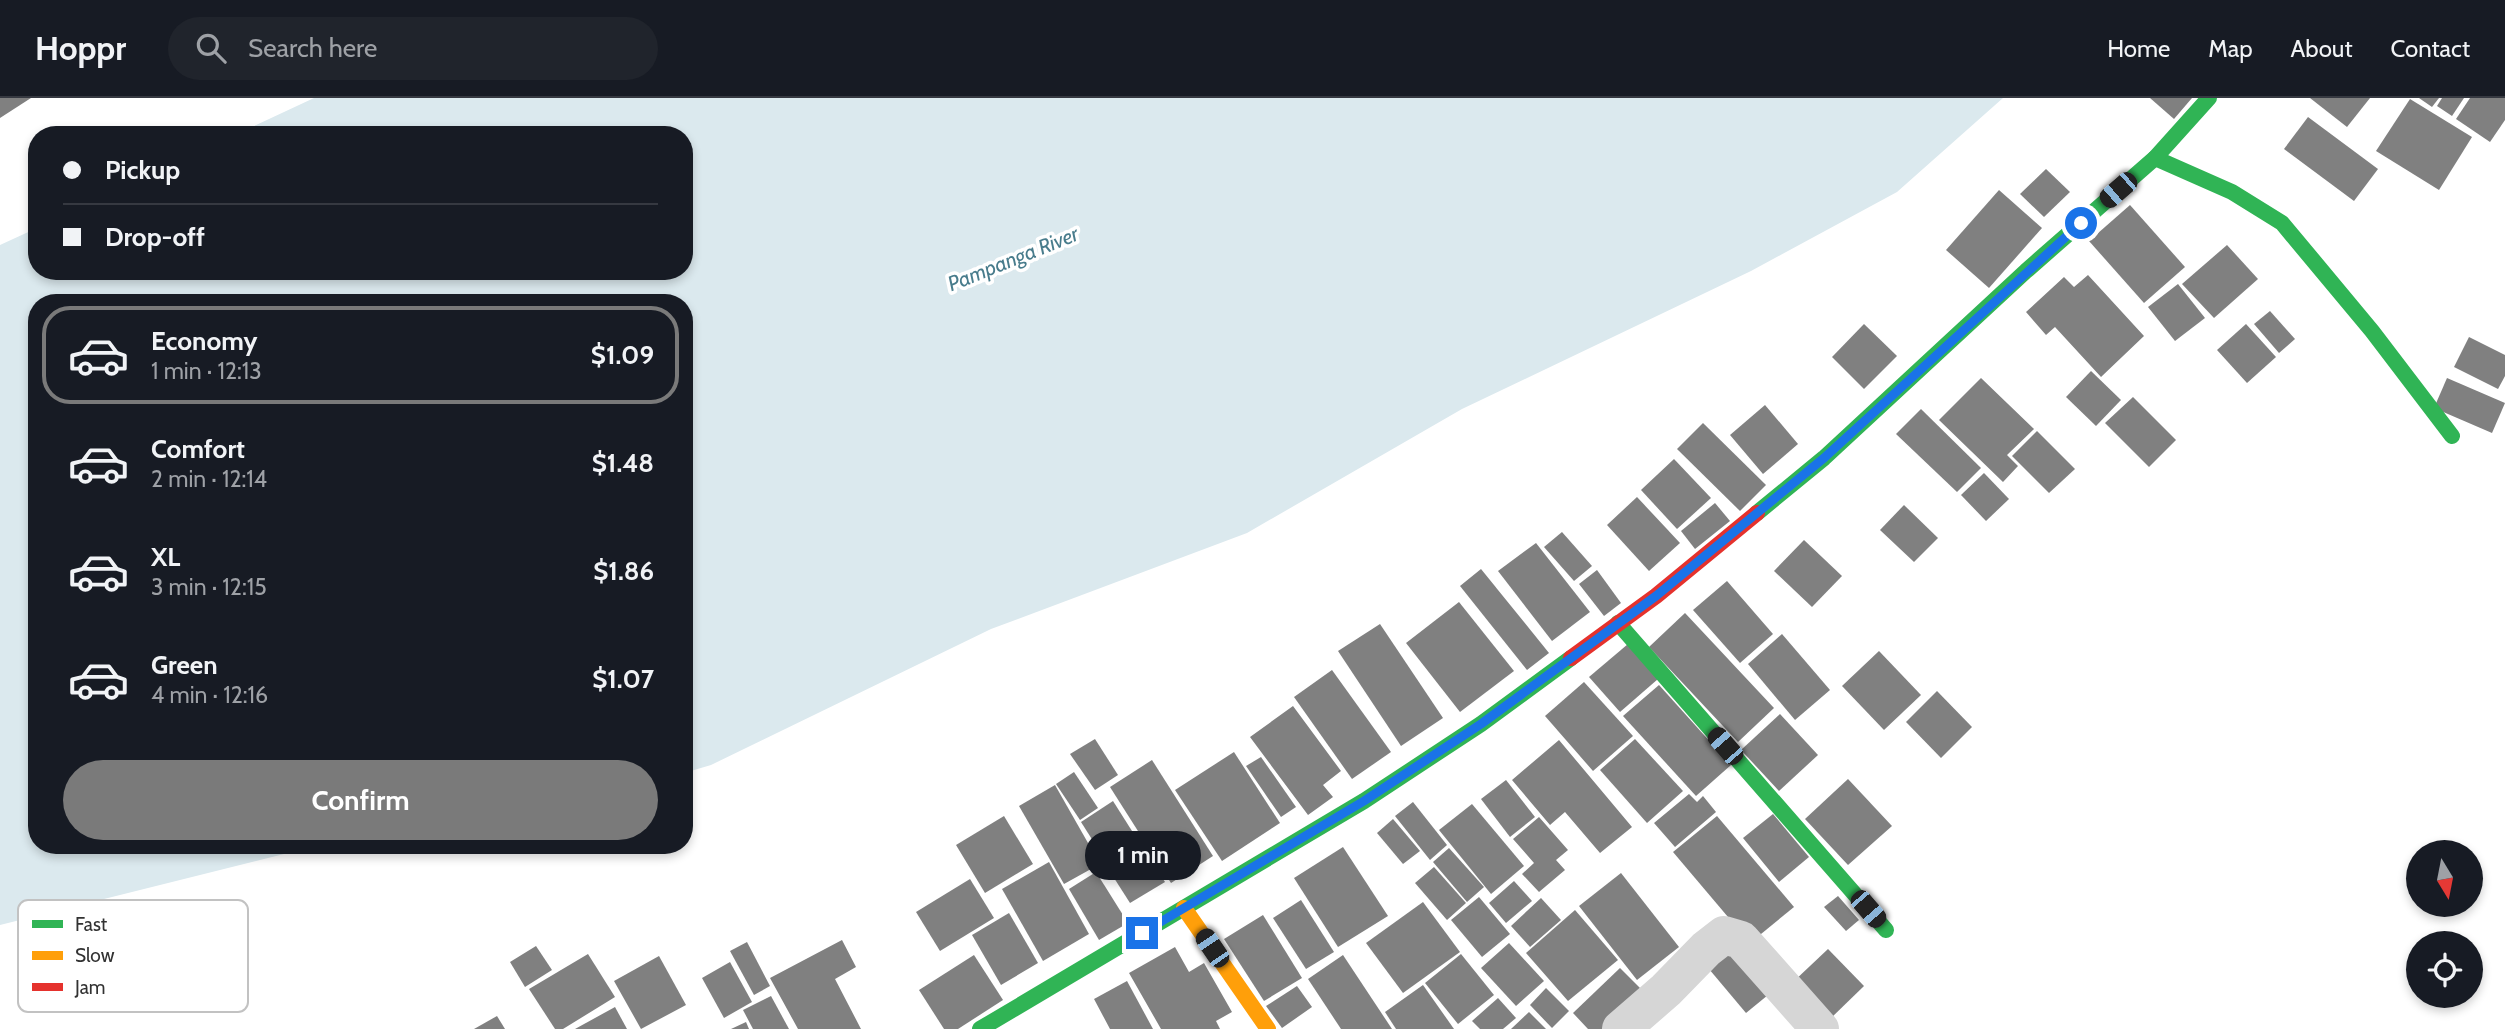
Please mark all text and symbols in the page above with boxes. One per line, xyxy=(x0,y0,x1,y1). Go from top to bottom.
search box xyxy=(168,17,658,80)
text: Hoppr xyxy=(35,28,126,68)
icon: search xyxy=(192,29,230,67)
text: Search here xyxy=(248,32,377,64)
text: Home xyxy=(2107,34,2170,63)
text: Map xyxy=(2208,34,2253,63)
text: About xyxy=(2291,34,2353,63)
text: Contact xyxy=(2391,34,2470,63)
text: Pickup xyxy=(105,154,180,186)
car xyxy=(2096,168,2141,212)
route start xyxy=(2065,207,2097,239)
water label: Pampanga River xyxy=(944,220,1083,296)
text: Drop-off xyxy=(105,221,205,253)
icon: car xyxy=(67,324,130,387)
text: Economy xyxy=(151,325,257,357)
text: $1.09 xyxy=(591,339,654,371)
text: 1 min · 12:13 xyxy=(151,357,262,385)
icon: car xyxy=(67,432,130,495)
text: Comfort xyxy=(151,433,245,465)
text: $1.48 xyxy=(592,447,654,479)
text: 2 min · 12:14 xyxy=(151,465,267,493)
icon: car xyxy=(67,540,130,603)
text: XL xyxy=(151,541,180,573)
text: $1.86 xyxy=(593,555,654,587)
text: 3 min · 12:15 xyxy=(151,573,267,601)
icon: car xyxy=(67,648,130,711)
text: Green xyxy=(151,649,218,681)
text: $1.07 xyxy=(592,663,654,695)
text: 4 min · 12:16 xyxy=(151,681,268,709)
car xyxy=(1704,723,1747,769)
button: Confirm xyxy=(63,760,658,840)
callout: 1 min xyxy=(1084,832,1200,880)
north arrow xyxy=(2406,840,2483,917)
map controls xyxy=(2406,840,2483,1008)
text: 1 min xyxy=(1117,841,1169,869)
car xyxy=(1847,886,1890,932)
legend xyxy=(18,900,248,1012)
text: Fast xyxy=(75,913,108,936)
route end xyxy=(1126,917,1158,949)
car xyxy=(1192,925,1233,971)
button: locate xyxy=(2406,931,2483,1008)
text: Slow xyxy=(75,944,115,967)
text: Jam xyxy=(74,976,105,999)

